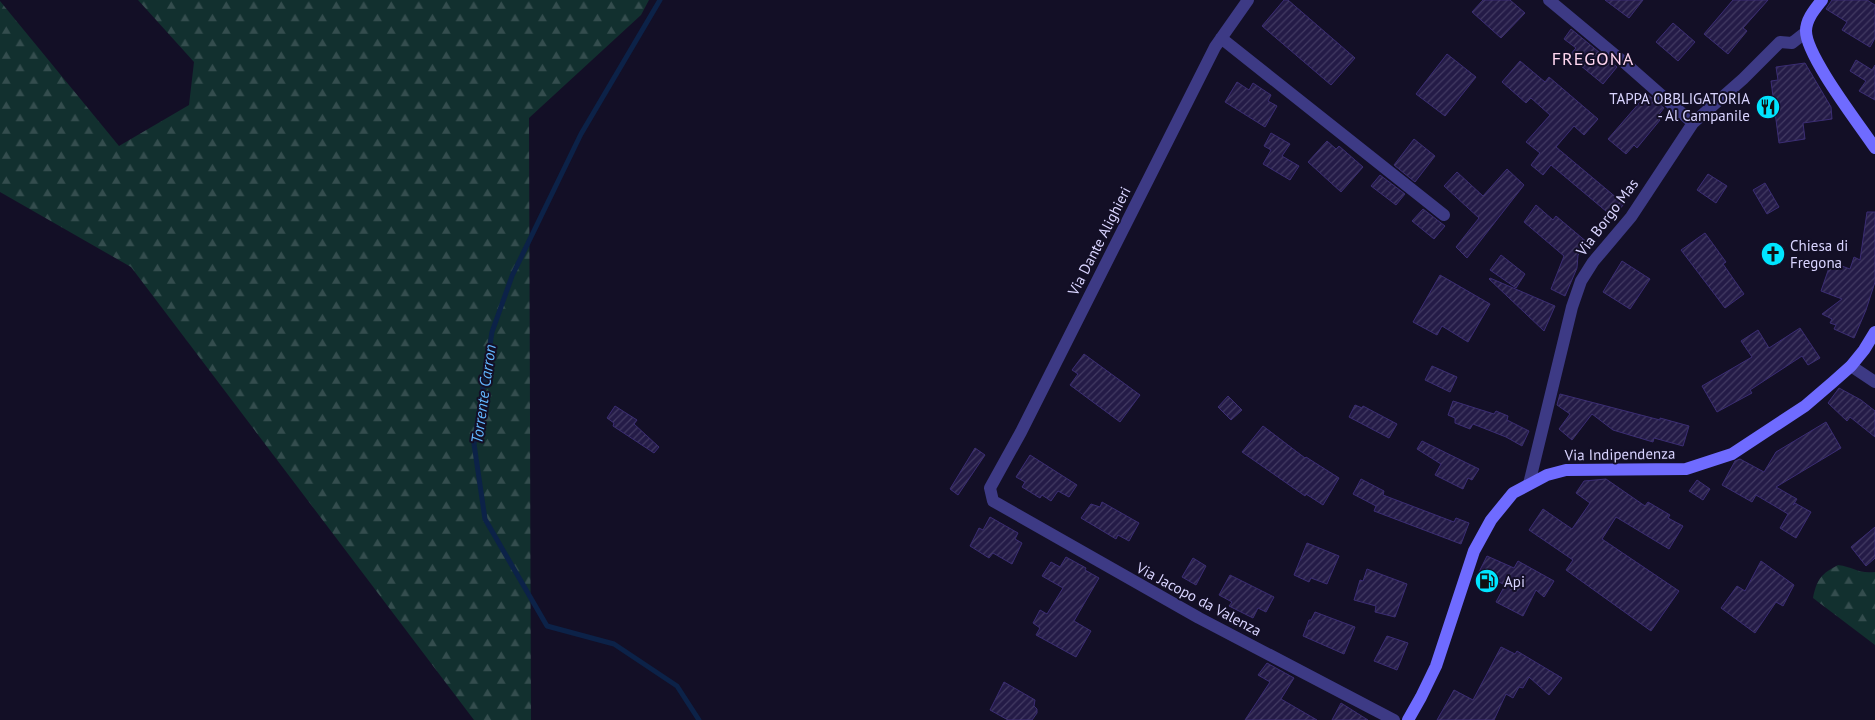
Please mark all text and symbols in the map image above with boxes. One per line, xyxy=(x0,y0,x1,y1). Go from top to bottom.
district label: FREGONA xyxy=(1552,47,1634,70)
place label: TAPPA OBBLIGATORIA - Al Campanile xyxy=(1609,89,1750,125)
restaurant icon: TAPPA OBBLIGATORIA - Al Campanile xyxy=(1755,94,1781,120)
street label: Via Borgo Mas xyxy=(1571,175,1642,260)
street label: Via Dante Alighieri xyxy=(1063,183,1135,300)
place label: Chiesa di Fregona xyxy=(1790,236,1848,272)
church icon: Chiesa di Fregona xyxy=(1760,241,1786,267)
water label: Torrente Carron xyxy=(466,343,500,445)
street label: Via Indipendenza xyxy=(1564,444,1675,464)
street label: Via Jacopo da Valenza xyxy=(1132,558,1265,640)
fuel station icon: Api xyxy=(1474,568,1500,594)
place label: Api xyxy=(1504,572,1525,591)

